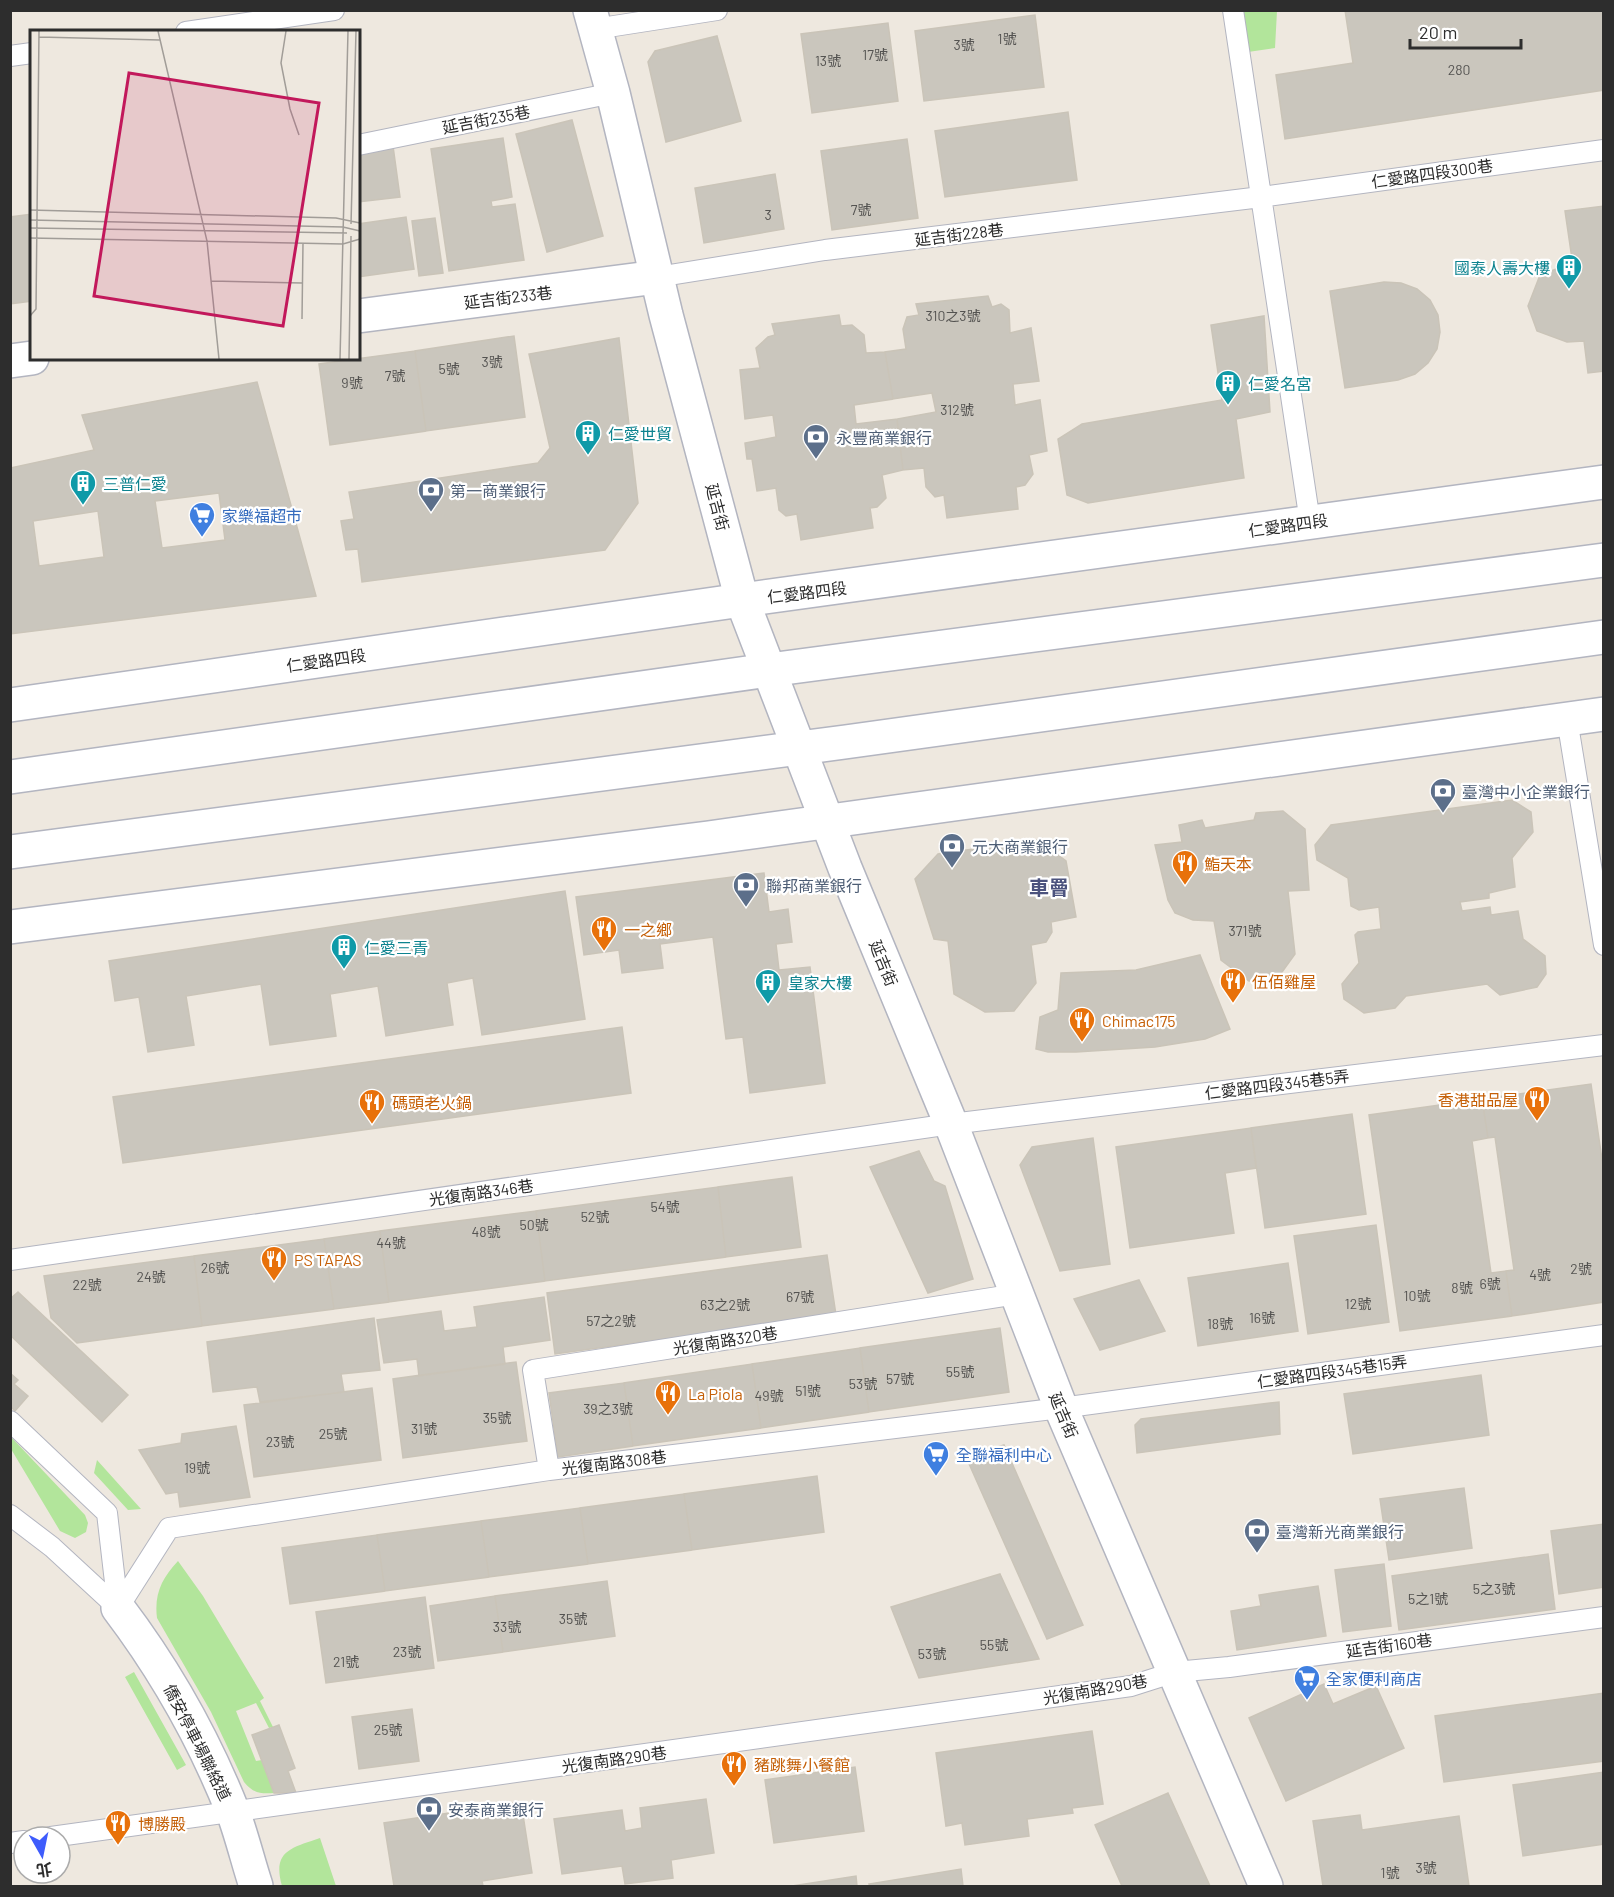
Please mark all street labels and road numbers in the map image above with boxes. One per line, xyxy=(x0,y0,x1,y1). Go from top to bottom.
street label: 延吉街235巷 xyxy=(441,101,531,137)
street label: 仁愛路四段300巷 xyxy=(1370,155,1494,191)
street label: 延吉街228巷 xyxy=(913,219,1005,249)
street label: 延吉街233巷 xyxy=(463,282,553,312)
street label: 延吉街 xyxy=(703,481,733,533)
street label: 仁愛路四段 xyxy=(1247,510,1329,540)
street label: 仁愛路四段 xyxy=(766,578,848,606)
street label: 仁愛路四段 xyxy=(285,645,367,675)
street label: 延吉街 xyxy=(866,937,902,989)
street label: 仁愛路四段345巷5弄 xyxy=(1204,1066,1350,1102)
street label: 光復南路346巷 xyxy=(428,1175,534,1209)
street label: 光復南路320巷 xyxy=(671,1322,779,1358)
street label: 仁愛路四段345巷15弄 xyxy=(1256,1351,1408,1391)
street label: 延吉街 xyxy=(1046,1389,1082,1441)
street label: 光復南路308巷 xyxy=(560,1446,668,1478)
street label: 延吉街160巷 xyxy=(1345,1630,1433,1660)
street label: 光復南路290巷 xyxy=(1041,1670,1149,1708)
street label: 僑安停車場聯絡道 xyxy=(160,1681,236,1803)
street label: 光復南路290巷 xyxy=(560,1742,668,1776)

